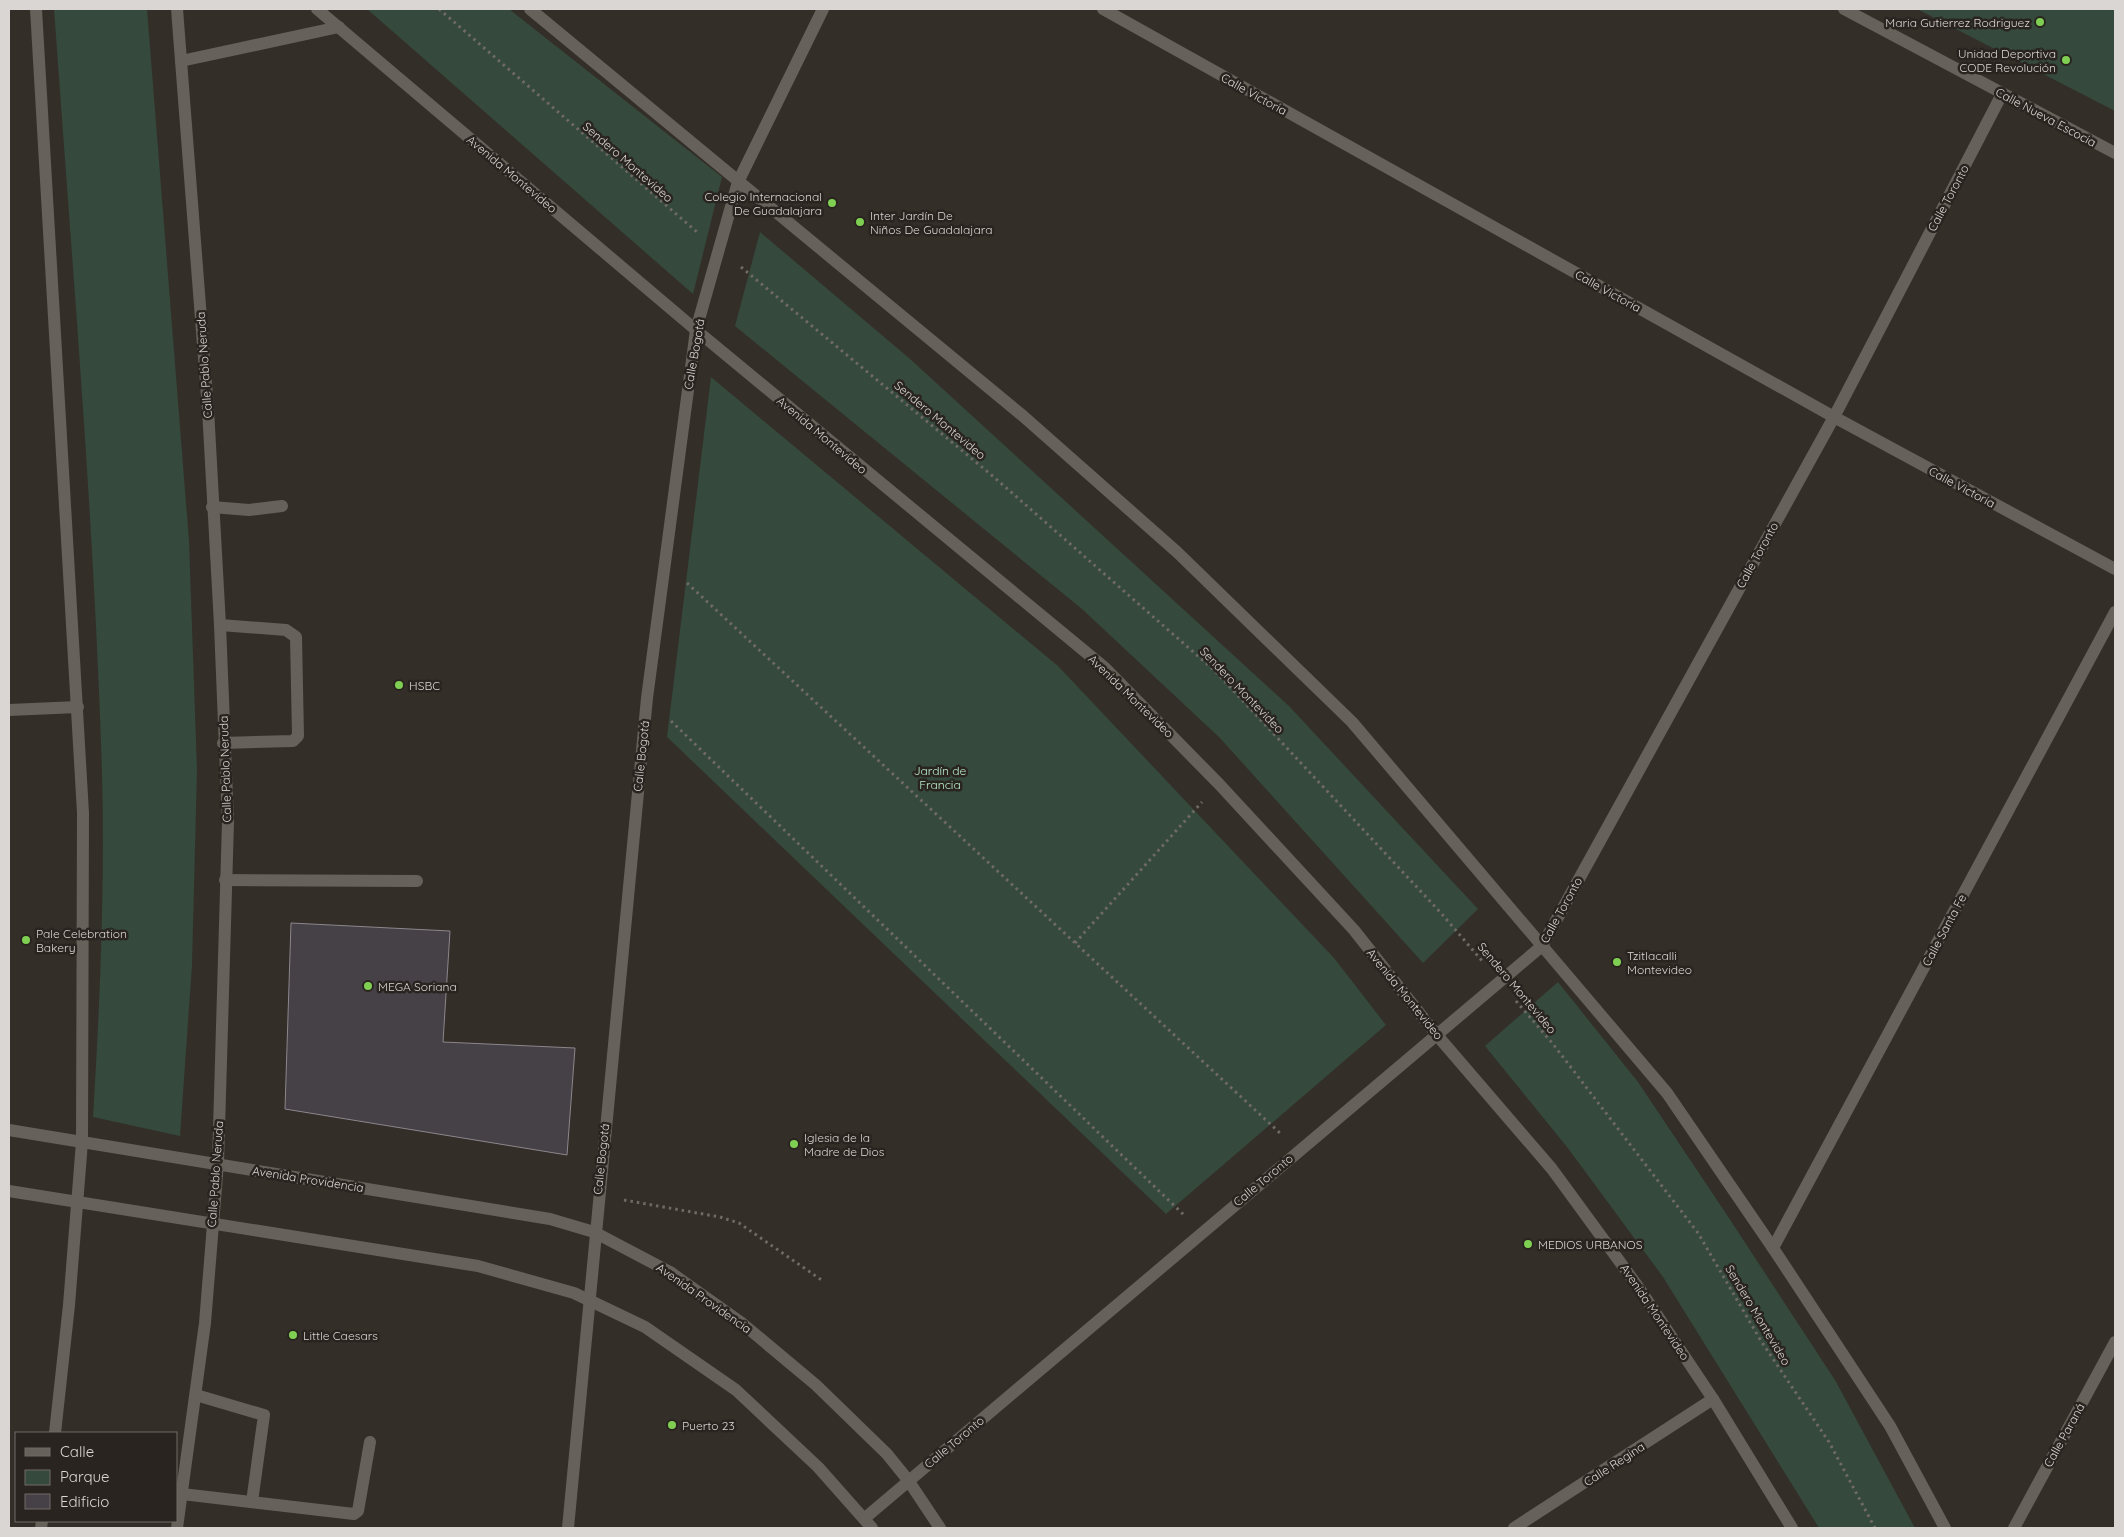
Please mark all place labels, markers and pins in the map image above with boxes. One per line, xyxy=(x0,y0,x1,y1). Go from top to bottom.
place label: Maria Gutierrez Rodriguez xyxy=(1885,15,2030,30)
marker: Maria Gutierrez Rodriguez xyxy=(2034,16,2046,28)
place label: Unidad Deportiva CODE Revolución xyxy=(1958,46,2056,75)
marker: Unidad Deportiva CODE Revolución xyxy=(2060,54,2072,66)
place label: Colegio Internacional De Guadalajara xyxy=(704,189,822,218)
marker: Colegio Internacional De Guadalajara xyxy=(826,197,838,209)
place label: Inter Jardín De Niños De Guadalajara xyxy=(870,208,992,237)
marker: Inter Jardín De Niños De Guadalajara xyxy=(854,216,866,228)
place label: HSBC xyxy=(409,678,440,693)
marker: HSBC xyxy=(393,679,405,691)
place label: Pale Celebration Bakery xyxy=(36,926,127,955)
marker: Pale Celebration Bakery xyxy=(20,934,32,946)
place label: Tzitlacalli Montevideo xyxy=(1627,948,1692,977)
marker: Tzitlacalli Montevideo xyxy=(1611,956,1623,968)
place label: MEGA Soriana xyxy=(378,979,457,994)
marker: MEGA Soriana xyxy=(362,980,374,992)
place label: Iglesia de la Madre de Dios xyxy=(804,1130,885,1159)
marker: Iglesia de la Madre de Dios xyxy=(788,1138,800,1150)
place label: MEDIOS URBANOS xyxy=(1538,1237,1643,1252)
marker: MEDIOS URBANOS xyxy=(1522,1238,1534,1250)
place label: Little Caesars xyxy=(303,1328,378,1343)
marker: Little Caesars xyxy=(287,1329,299,1341)
place label: Puerto 23 xyxy=(682,1418,735,1433)
marker: Puerto 23 xyxy=(666,1419,678,1431)

